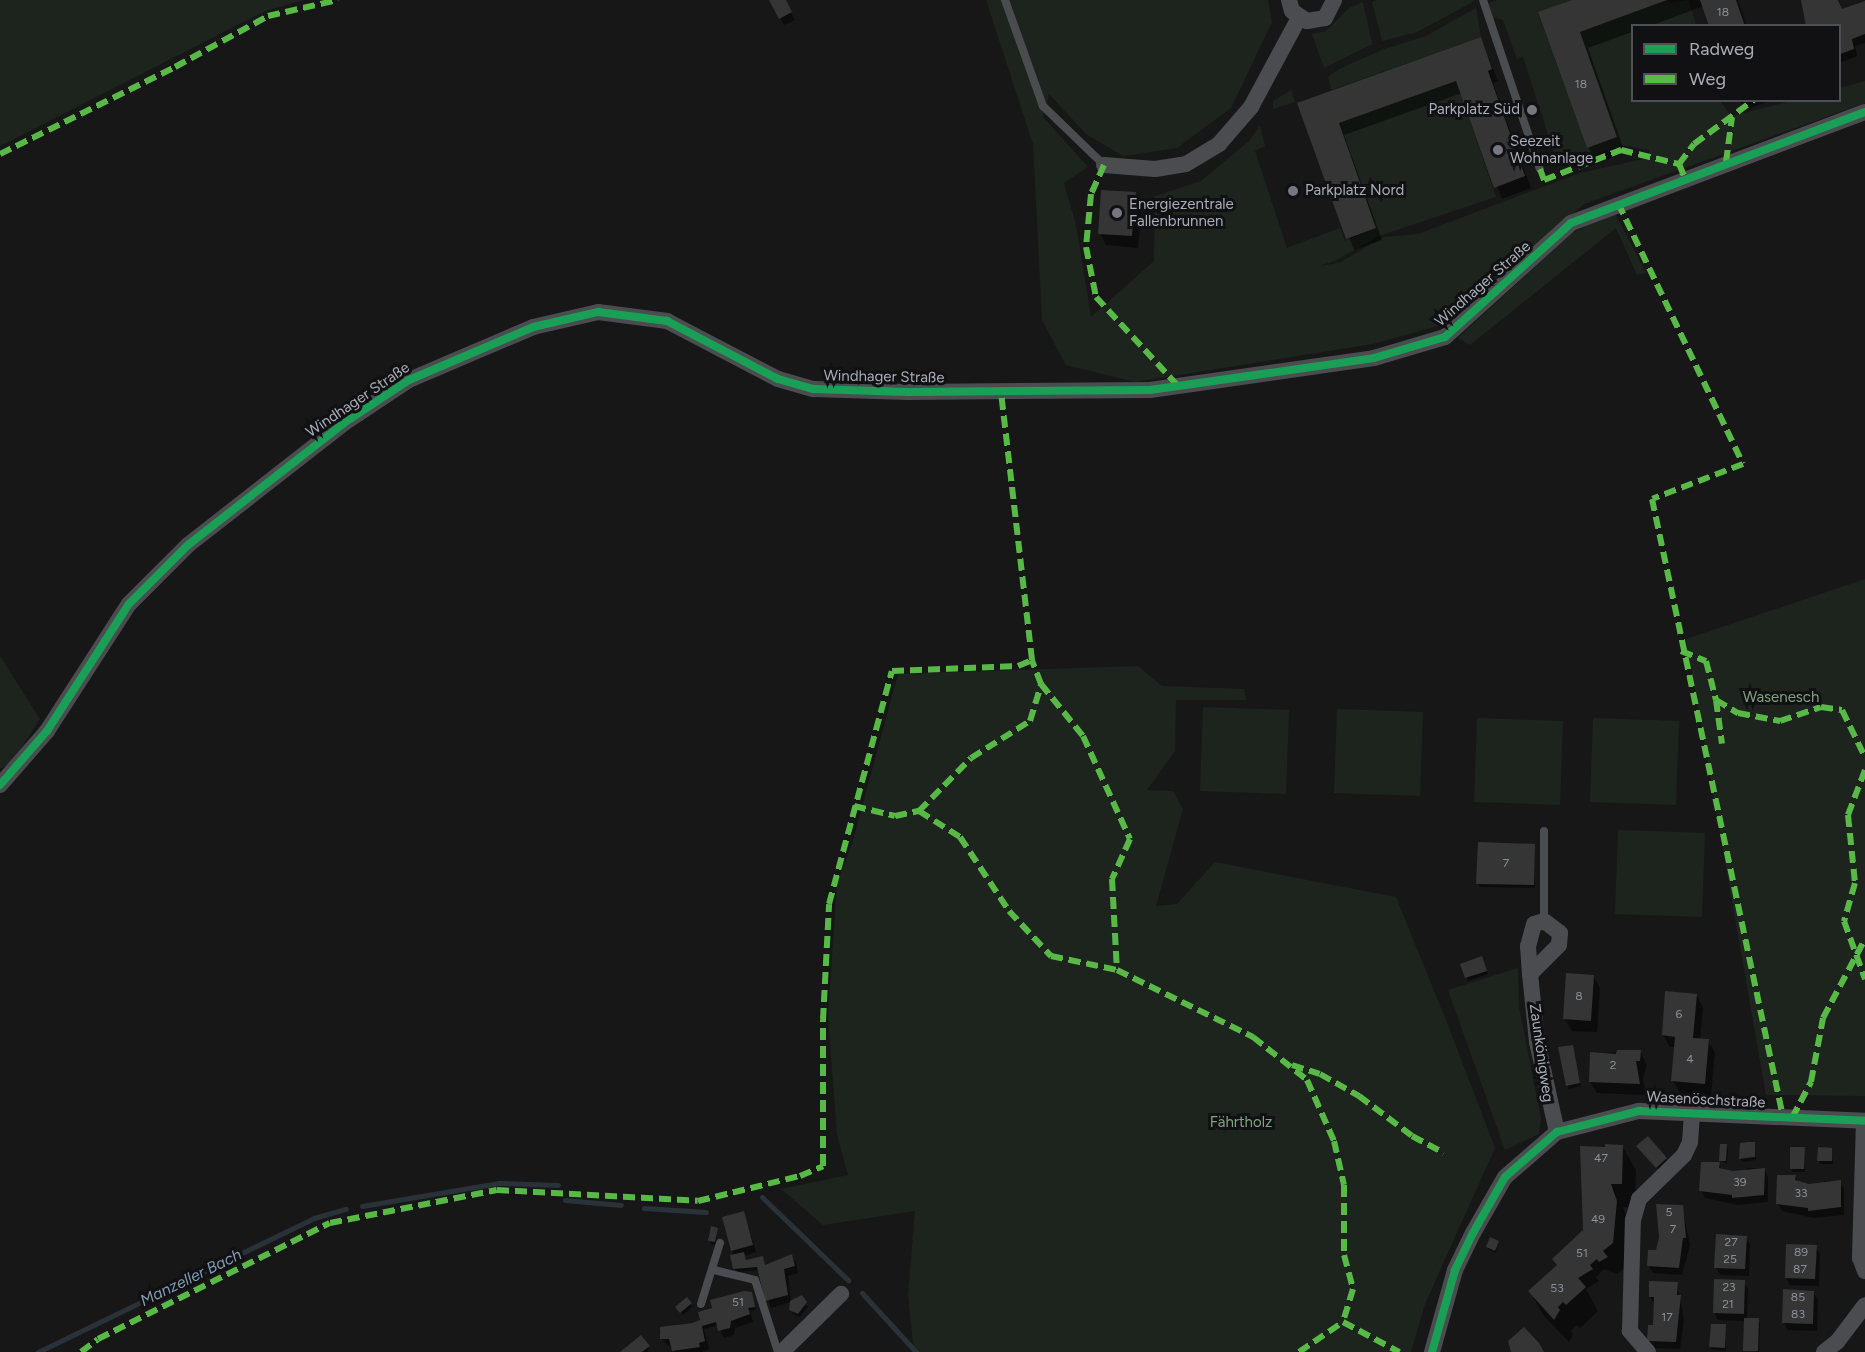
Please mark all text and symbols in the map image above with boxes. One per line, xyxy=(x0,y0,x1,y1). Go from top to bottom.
house number: 18 xyxy=(1717,6,1729,20)
legend xyxy=(1631,24,1841,102)
text: Radweg xyxy=(1689,38,1754,60)
text: Weg xyxy=(1689,68,1726,90)
house number: 18 xyxy=(1575,78,1587,92)
place label: Parkplatz Süd xyxy=(1429,101,1520,119)
marker: Parkplatz Süd xyxy=(1525,103,1539,117)
place label: Seezeit Wohnanlage xyxy=(1510,132,1593,167)
marker: Seezeit Wohnanlage xyxy=(1491,143,1505,157)
place label: Parkplatz Nord xyxy=(1305,182,1404,200)
marker: Parkplatz Nord xyxy=(1286,184,1300,198)
place label: Energiezentrale Fallenbrunnen xyxy=(1129,195,1234,230)
marker: Energiezentrale Fallenbrunnen xyxy=(1110,206,1124,220)
street label: Windhager Straße xyxy=(1431,237,1535,331)
street label: Windhager Straße xyxy=(303,359,413,441)
street label: Windhager Straße xyxy=(823,367,945,387)
park label: Wasenesch xyxy=(1743,689,1819,707)
house number: 7 xyxy=(1503,857,1509,871)
house number: 8 xyxy=(1575,990,1583,1004)
street label: Zaunkönigweg xyxy=(1525,1003,1557,1103)
house number: 6 xyxy=(1676,1008,1682,1022)
house number: 4 xyxy=(1686,1053,1694,1067)
house number: 2 xyxy=(1610,1059,1616,1073)
street label: Wasenöschstraße xyxy=(1646,1088,1766,1112)
park label: Fährtholz xyxy=(1210,1114,1272,1132)
house number: 47 xyxy=(1594,1152,1608,1166)
house number: 39 xyxy=(1733,1176,1747,1190)
house number: 33 xyxy=(1794,1187,1808,1201)
house number: 5 xyxy=(1666,1206,1672,1220)
house number: 49 xyxy=(1591,1213,1605,1227)
house number: 7 xyxy=(1670,1223,1676,1237)
house number: 27 xyxy=(1724,1236,1738,1250)
water label: Manzeller Bach xyxy=(137,1245,245,1311)
house number: 89 xyxy=(1794,1246,1808,1260)
house number: 51 xyxy=(1576,1247,1588,1261)
house number: 25 xyxy=(1723,1253,1737,1267)
house number: 87 xyxy=(1793,1263,1807,1277)
house number: 23 xyxy=(1722,1281,1736,1295)
house number: 53 xyxy=(1550,1282,1564,1296)
house number: 85 xyxy=(1791,1291,1805,1305)
house number: 51 xyxy=(732,1296,744,1310)
house number: 21 xyxy=(1722,1298,1734,1312)
house number: 83 xyxy=(1791,1308,1805,1322)
house number: 17 xyxy=(1661,1311,1673,1325)

